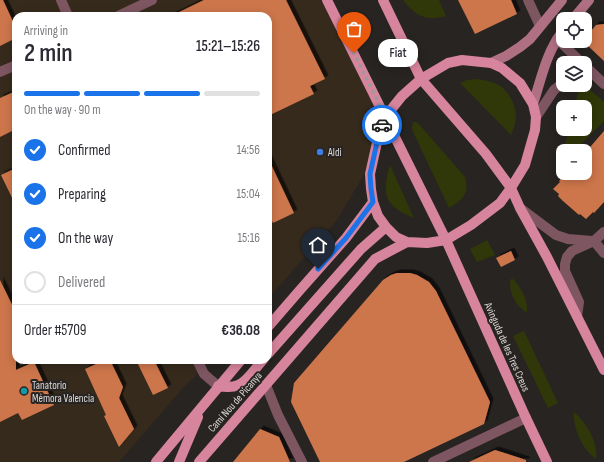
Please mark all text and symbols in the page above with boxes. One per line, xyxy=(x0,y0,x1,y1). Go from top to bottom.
pin xyxy=(337,12,371,53)
map controls xyxy=(556,12,592,180)
button: locate xyxy=(556,12,592,48)
icon: bag xyxy=(343,18,365,40)
text: Arriving in xyxy=(24,23,68,39)
text: 15:21–15:26 xyxy=(196,37,260,56)
text: 2 min xyxy=(24,38,73,69)
callout: Fiat xyxy=(378,39,418,67)
text: Fiat xyxy=(389,45,407,61)
button: layers xyxy=(556,56,592,92)
button: + xyxy=(556,100,592,136)
text: On the way · 90 m xyxy=(24,102,101,118)
courier xyxy=(362,105,402,145)
icon: car xyxy=(371,114,393,136)
icon: check xyxy=(24,139,46,161)
text: Confirmed xyxy=(58,141,111,160)
text: 14:56 xyxy=(237,142,260,158)
button: − xyxy=(556,144,592,180)
place label: Aldi xyxy=(327,146,342,159)
marker: Aldi xyxy=(315,147,325,157)
icon: check xyxy=(24,183,46,205)
text: Preparing xyxy=(58,185,106,204)
text: 15:04 xyxy=(237,186,260,202)
icon: check xyxy=(24,227,46,249)
pin xyxy=(301,228,335,269)
text: On the way xyxy=(58,229,113,248)
text: 15:16 xyxy=(238,230,260,246)
icon: home xyxy=(307,234,329,256)
text: Delivered xyxy=(58,273,105,292)
street label: Avinguda de les Tres Creus xyxy=(481,300,532,394)
text: Order #5709 xyxy=(24,321,87,340)
text: €36.08 xyxy=(221,321,260,340)
street label: Camí Nou de Picanya xyxy=(205,369,265,435)
place label: Tanatorio Mémora Valencia xyxy=(32,379,94,405)
marker: Tanatorio Mémora Valencia xyxy=(19,386,29,396)

